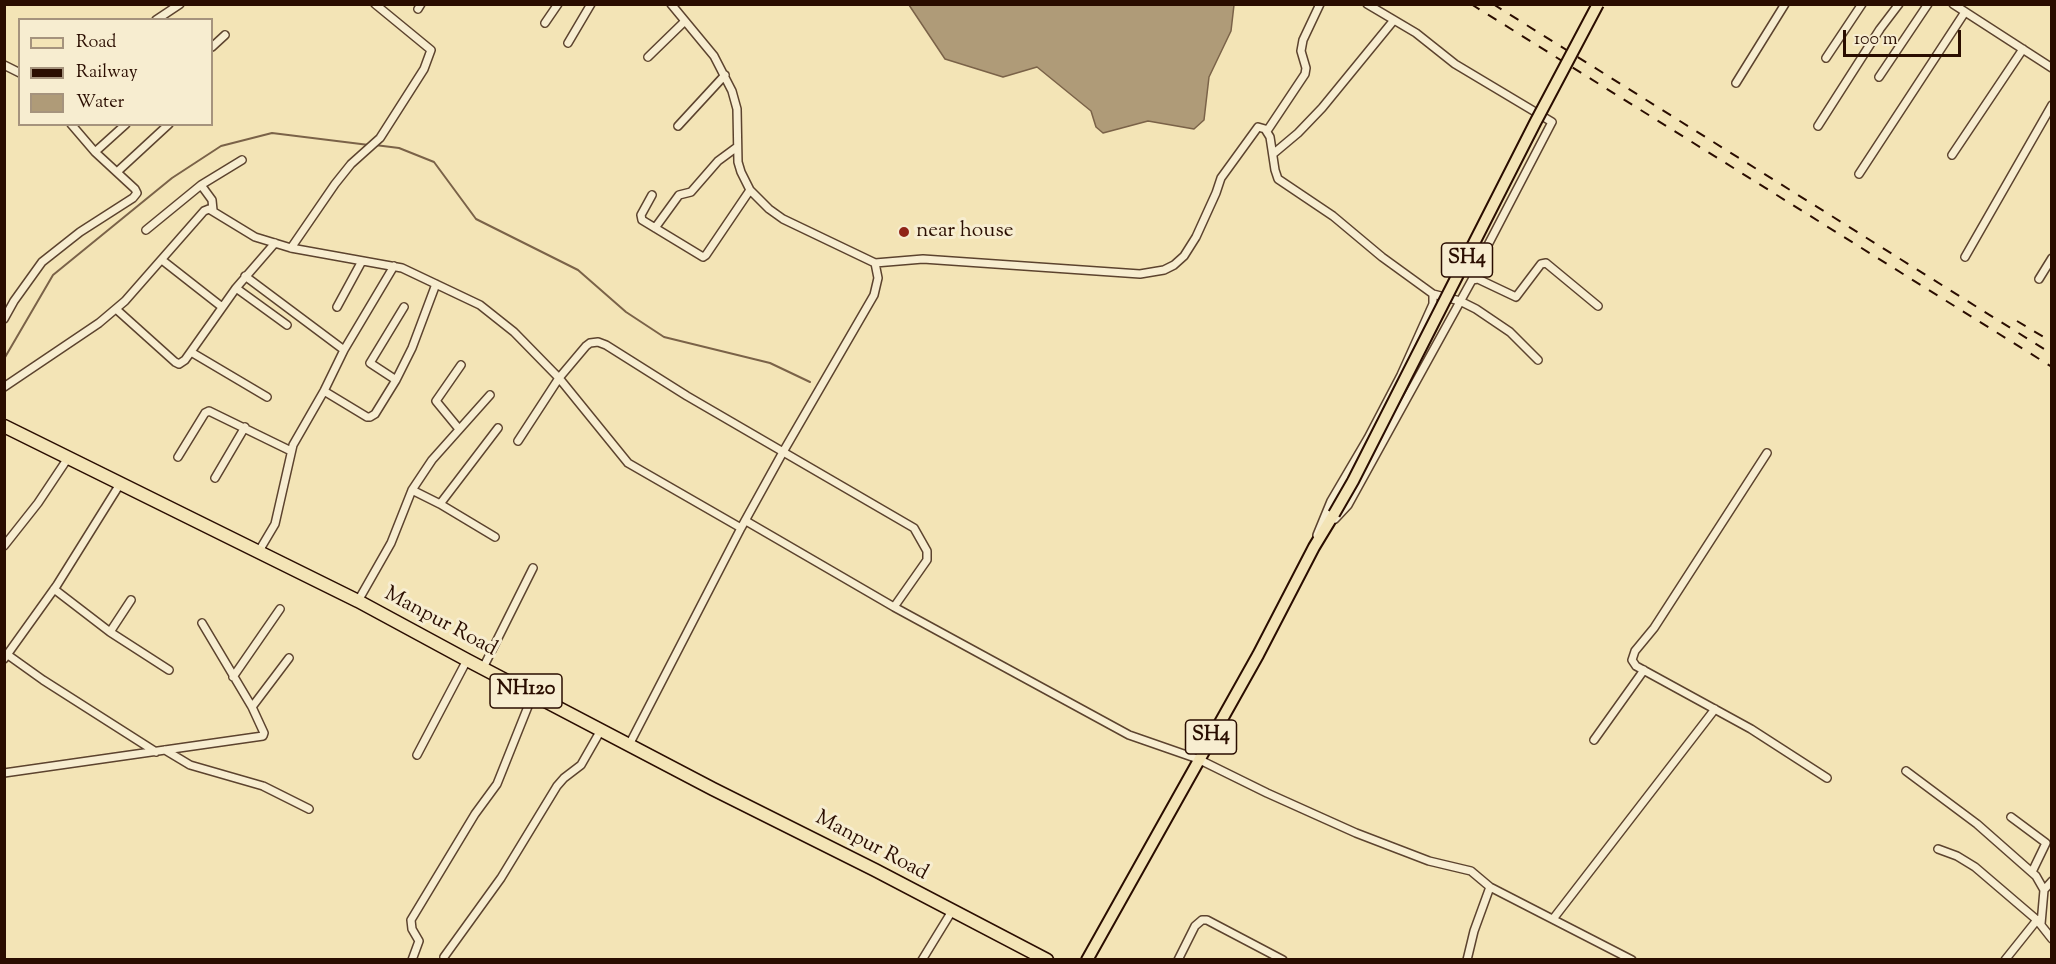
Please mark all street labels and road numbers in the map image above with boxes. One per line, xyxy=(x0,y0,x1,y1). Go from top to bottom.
road number: SH4 xyxy=(1442,243,1492,277)
street label: Manpur Road xyxy=(379,583,501,663)
road number: NH120 xyxy=(490,674,562,708)
road number: SH4 xyxy=(1186,720,1236,754)
street label: Manpur Road xyxy=(810,807,932,887)

